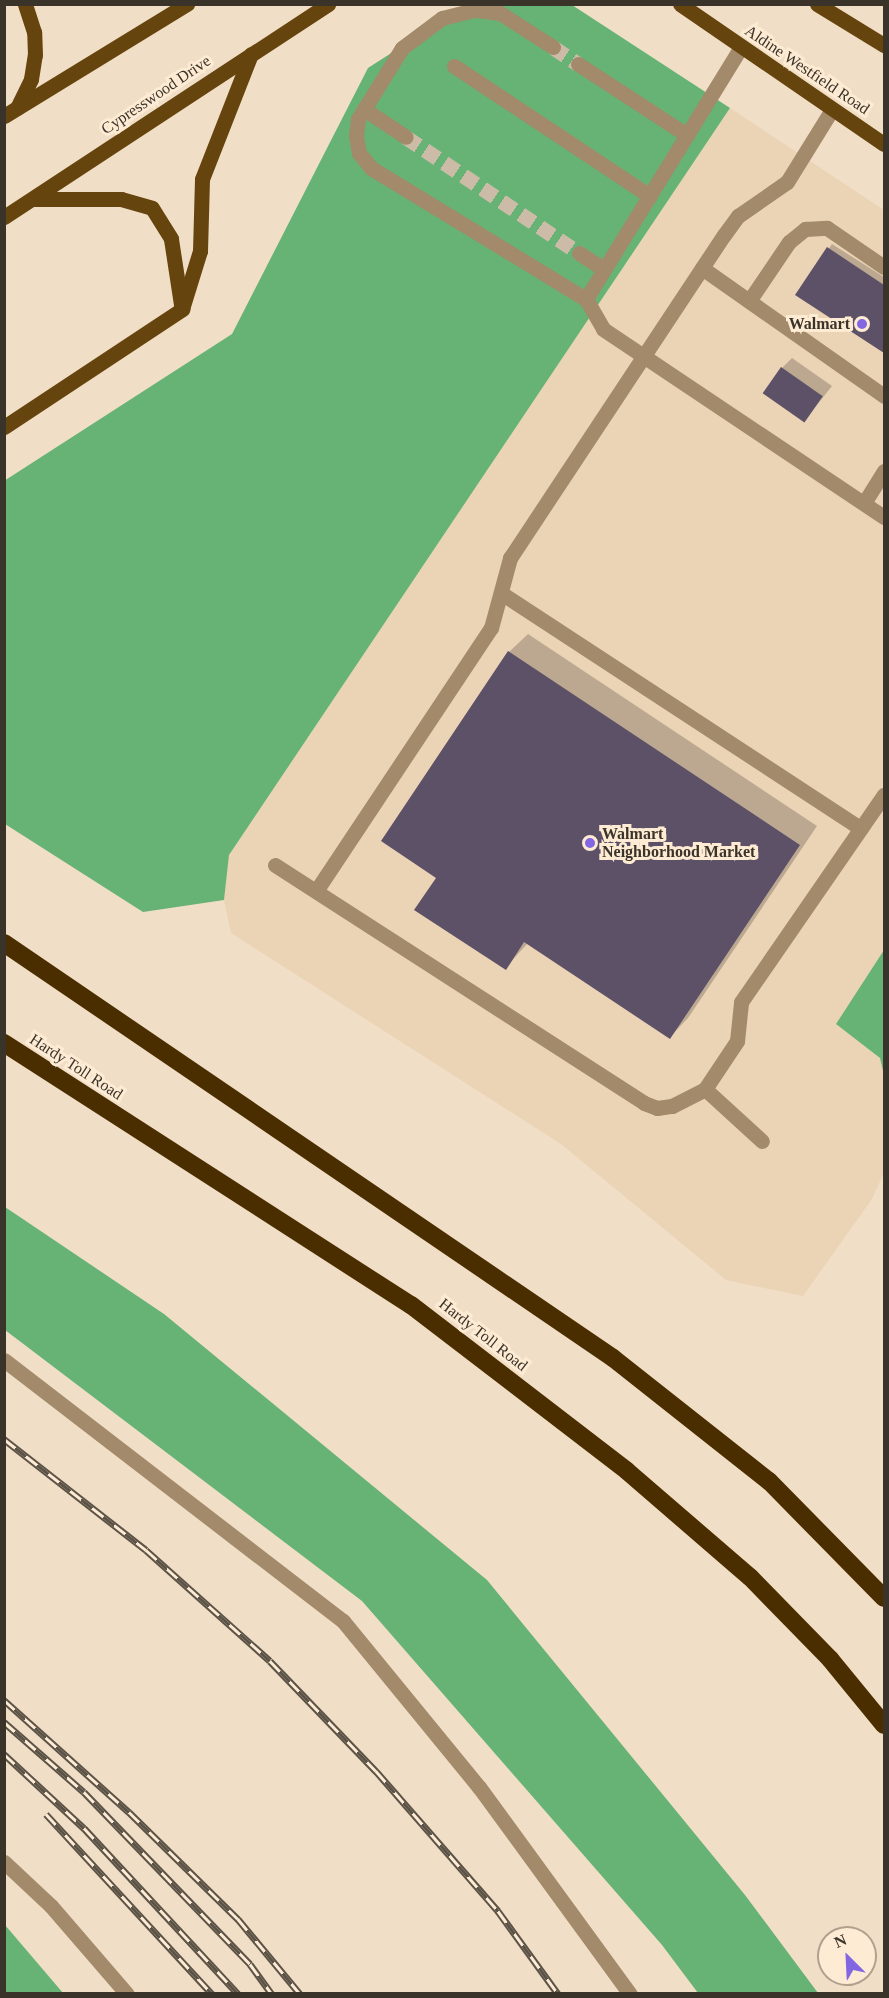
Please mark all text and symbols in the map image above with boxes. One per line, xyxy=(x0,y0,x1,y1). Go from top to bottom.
street label: Aldine Westfield Road xyxy=(741,21,873,119)
street label: Cypresswood Drive xyxy=(98,51,214,139)
place label: Walmart xyxy=(789,314,850,334)
marker: Walmart xyxy=(855,317,869,331)
place label: Walmart Neighborhood Market xyxy=(602,824,755,862)
marker: Walmart Neighborhood Market xyxy=(583,836,597,850)
street label: Hardy Toll Road xyxy=(26,1030,126,1104)
street label: Hardy Toll Road xyxy=(435,1294,531,1376)
north arrow xyxy=(817,1926,877,1986)
text: N xyxy=(832,1931,849,1951)

